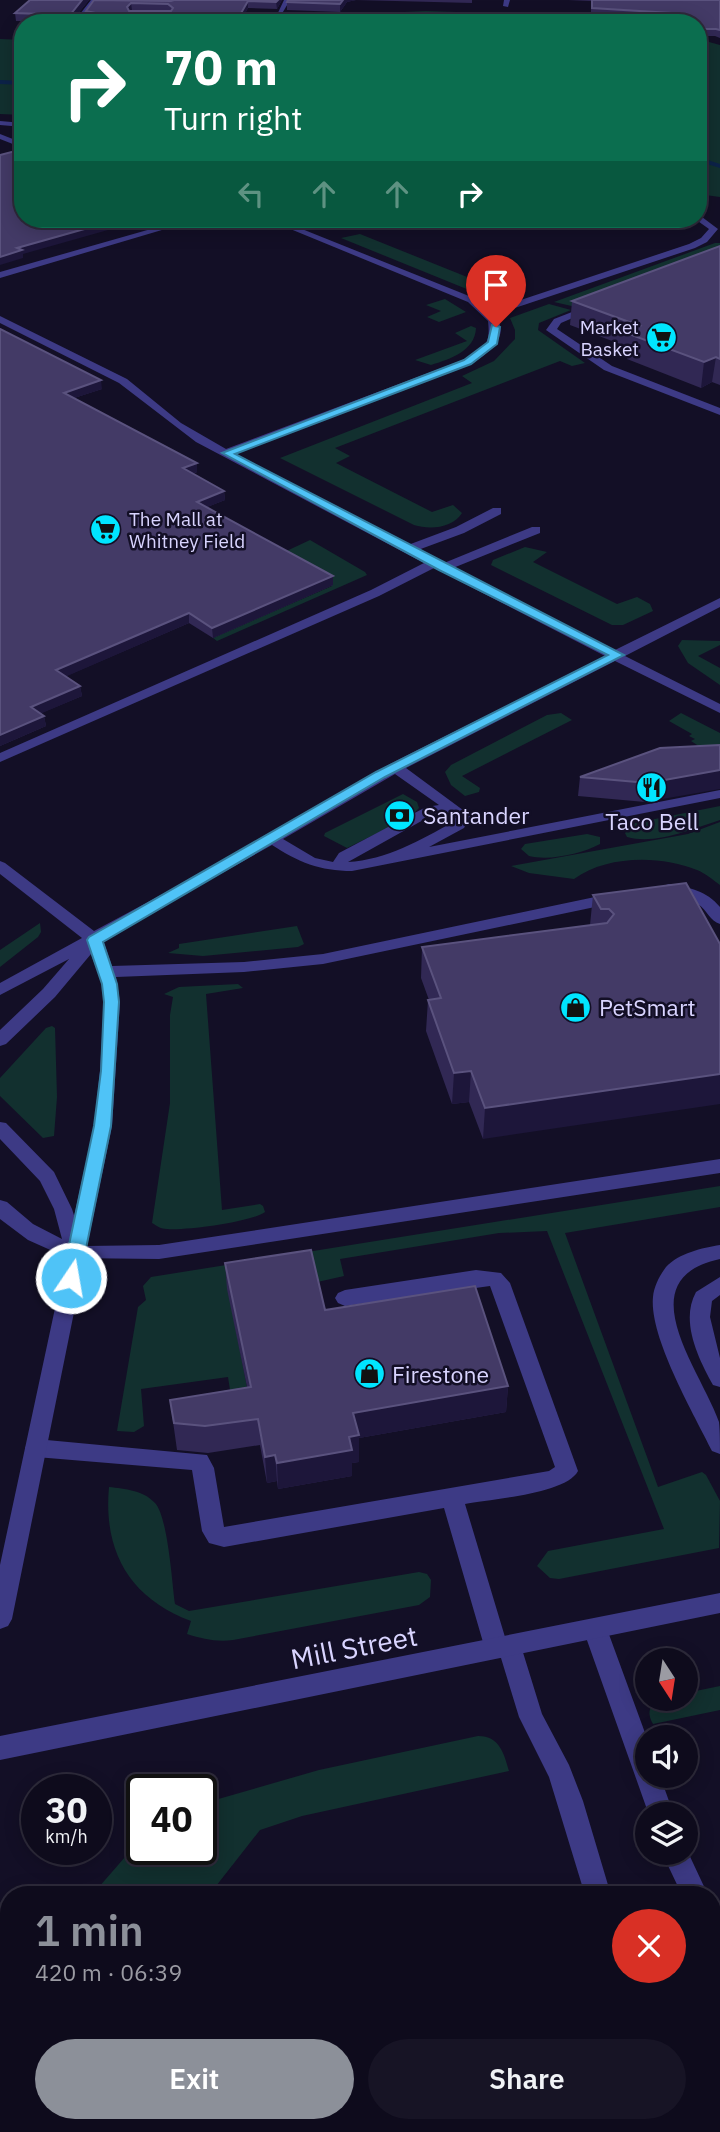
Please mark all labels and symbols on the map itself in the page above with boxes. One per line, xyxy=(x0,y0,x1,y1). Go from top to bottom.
pin xyxy=(466,255,526,327)
place label: Market Basket xyxy=(580,315,639,361)
supermarket icon: Market Basket xyxy=(645,321,679,355)
place label: The Mall at Whitney Field xyxy=(129,507,245,553)
supermarket icon: The Mall at Whitney Field xyxy=(89,513,123,547)
restaurant icon: Taco Bell xyxy=(635,770,669,804)
bank icon: Santander xyxy=(383,798,417,832)
place label: Santander xyxy=(423,800,530,830)
place label: Taco Bell xyxy=(605,806,699,836)
shop icon: PetSmart xyxy=(559,990,593,1024)
place label: PetSmart xyxy=(599,992,696,1022)
position arrow xyxy=(34,1241,108,1315)
shop icon: Firestone xyxy=(352,1357,386,1391)
place label: Firestone xyxy=(392,1359,489,1389)
street label: Mill Street xyxy=(288,1617,420,1677)
north arrow xyxy=(635,1648,698,1712)
speed limit sign: 40 xyxy=(126,1774,217,1865)

